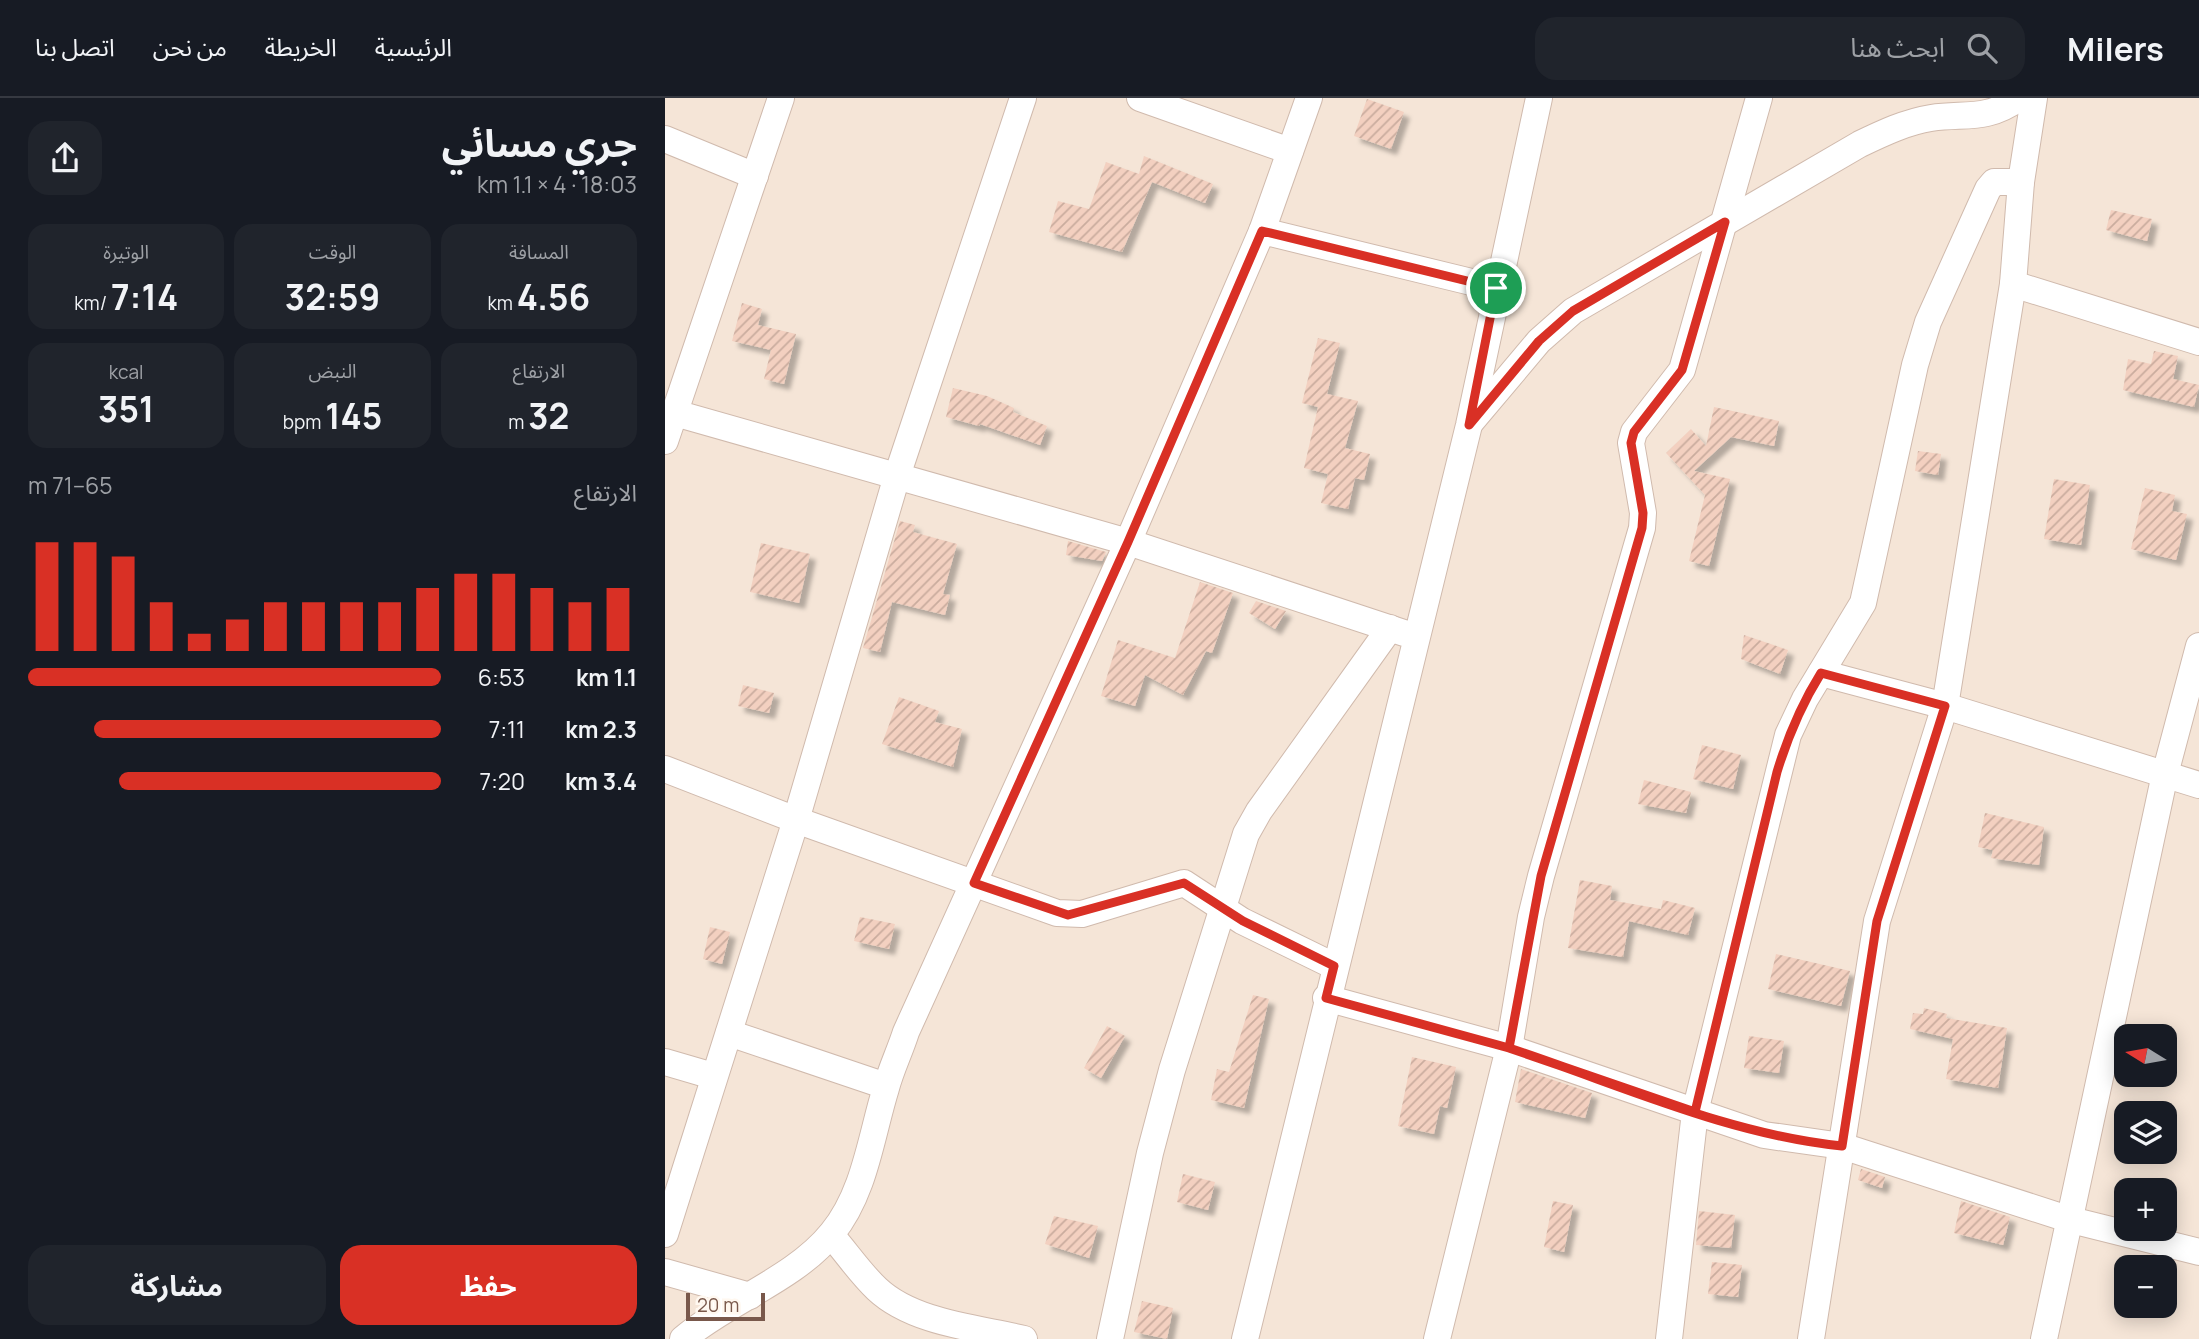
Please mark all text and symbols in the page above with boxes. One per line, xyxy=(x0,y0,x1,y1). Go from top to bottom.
search box xyxy=(1535,17,2025,80)
text: Milers xyxy=(2067,26,2164,71)
text: ابحث هنا xyxy=(1850,29,1945,65)
icon: search xyxy=(1963,29,2001,67)
text: اتصل بنا xyxy=(35,30,115,63)
text: من نحن xyxy=(153,30,227,63)
text: الخريطة xyxy=(265,30,337,63)
text: الرئيسية xyxy=(375,30,452,63)
text: جري مسائي xyxy=(442,116,637,168)
button: share xyxy=(28,121,102,195)
text: 18:03 · 4 × 1.1 km xyxy=(477,168,637,200)
text: الوتيرة xyxy=(103,239,149,265)
text: الوقت xyxy=(309,239,356,265)
text: المسافة xyxy=(509,239,569,265)
pin xyxy=(1466,258,1526,318)
icon: arrive xyxy=(1477,269,1515,307)
text: 7:14 xyxy=(111,273,178,321)
text: 32:59 xyxy=(285,273,380,321)
text: 4.56 xyxy=(517,273,590,321)
text: /km xyxy=(74,290,111,316)
text: km xyxy=(487,290,517,316)
text: النبض xyxy=(308,358,357,384)
text: الارتفاع xyxy=(513,358,565,384)
text: kcal xyxy=(109,359,144,385)
text: 351 xyxy=(98,385,154,433)
text: 145 xyxy=(325,392,382,440)
text: 32 xyxy=(528,392,569,440)
text: bpm xyxy=(283,409,325,435)
text: m xyxy=(508,409,528,435)
text: 65–71 m xyxy=(28,469,113,501)
text: الارتفاع xyxy=(574,476,637,508)
text: 6:53 xyxy=(478,661,525,693)
text: 1.1 km xyxy=(576,661,637,693)
text: 7:11 xyxy=(489,713,525,745)
text: 2.3 km xyxy=(565,713,637,745)
text: 7:20 xyxy=(479,765,525,797)
text: 3.4 km xyxy=(565,765,637,797)
north arrow xyxy=(2114,1024,2177,1087)
map controls xyxy=(2114,1024,2177,1318)
button: layers xyxy=(2114,1101,2177,1164)
button: + xyxy=(2114,1178,2177,1241)
button: مشاركة xyxy=(28,1245,326,1325)
button: حفظ xyxy=(340,1245,637,1325)
button: − xyxy=(2114,1255,2177,1318)
scale bar xyxy=(686,1290,765,1322)
text: 20 m xyxy=(697,1292,739,1318)

